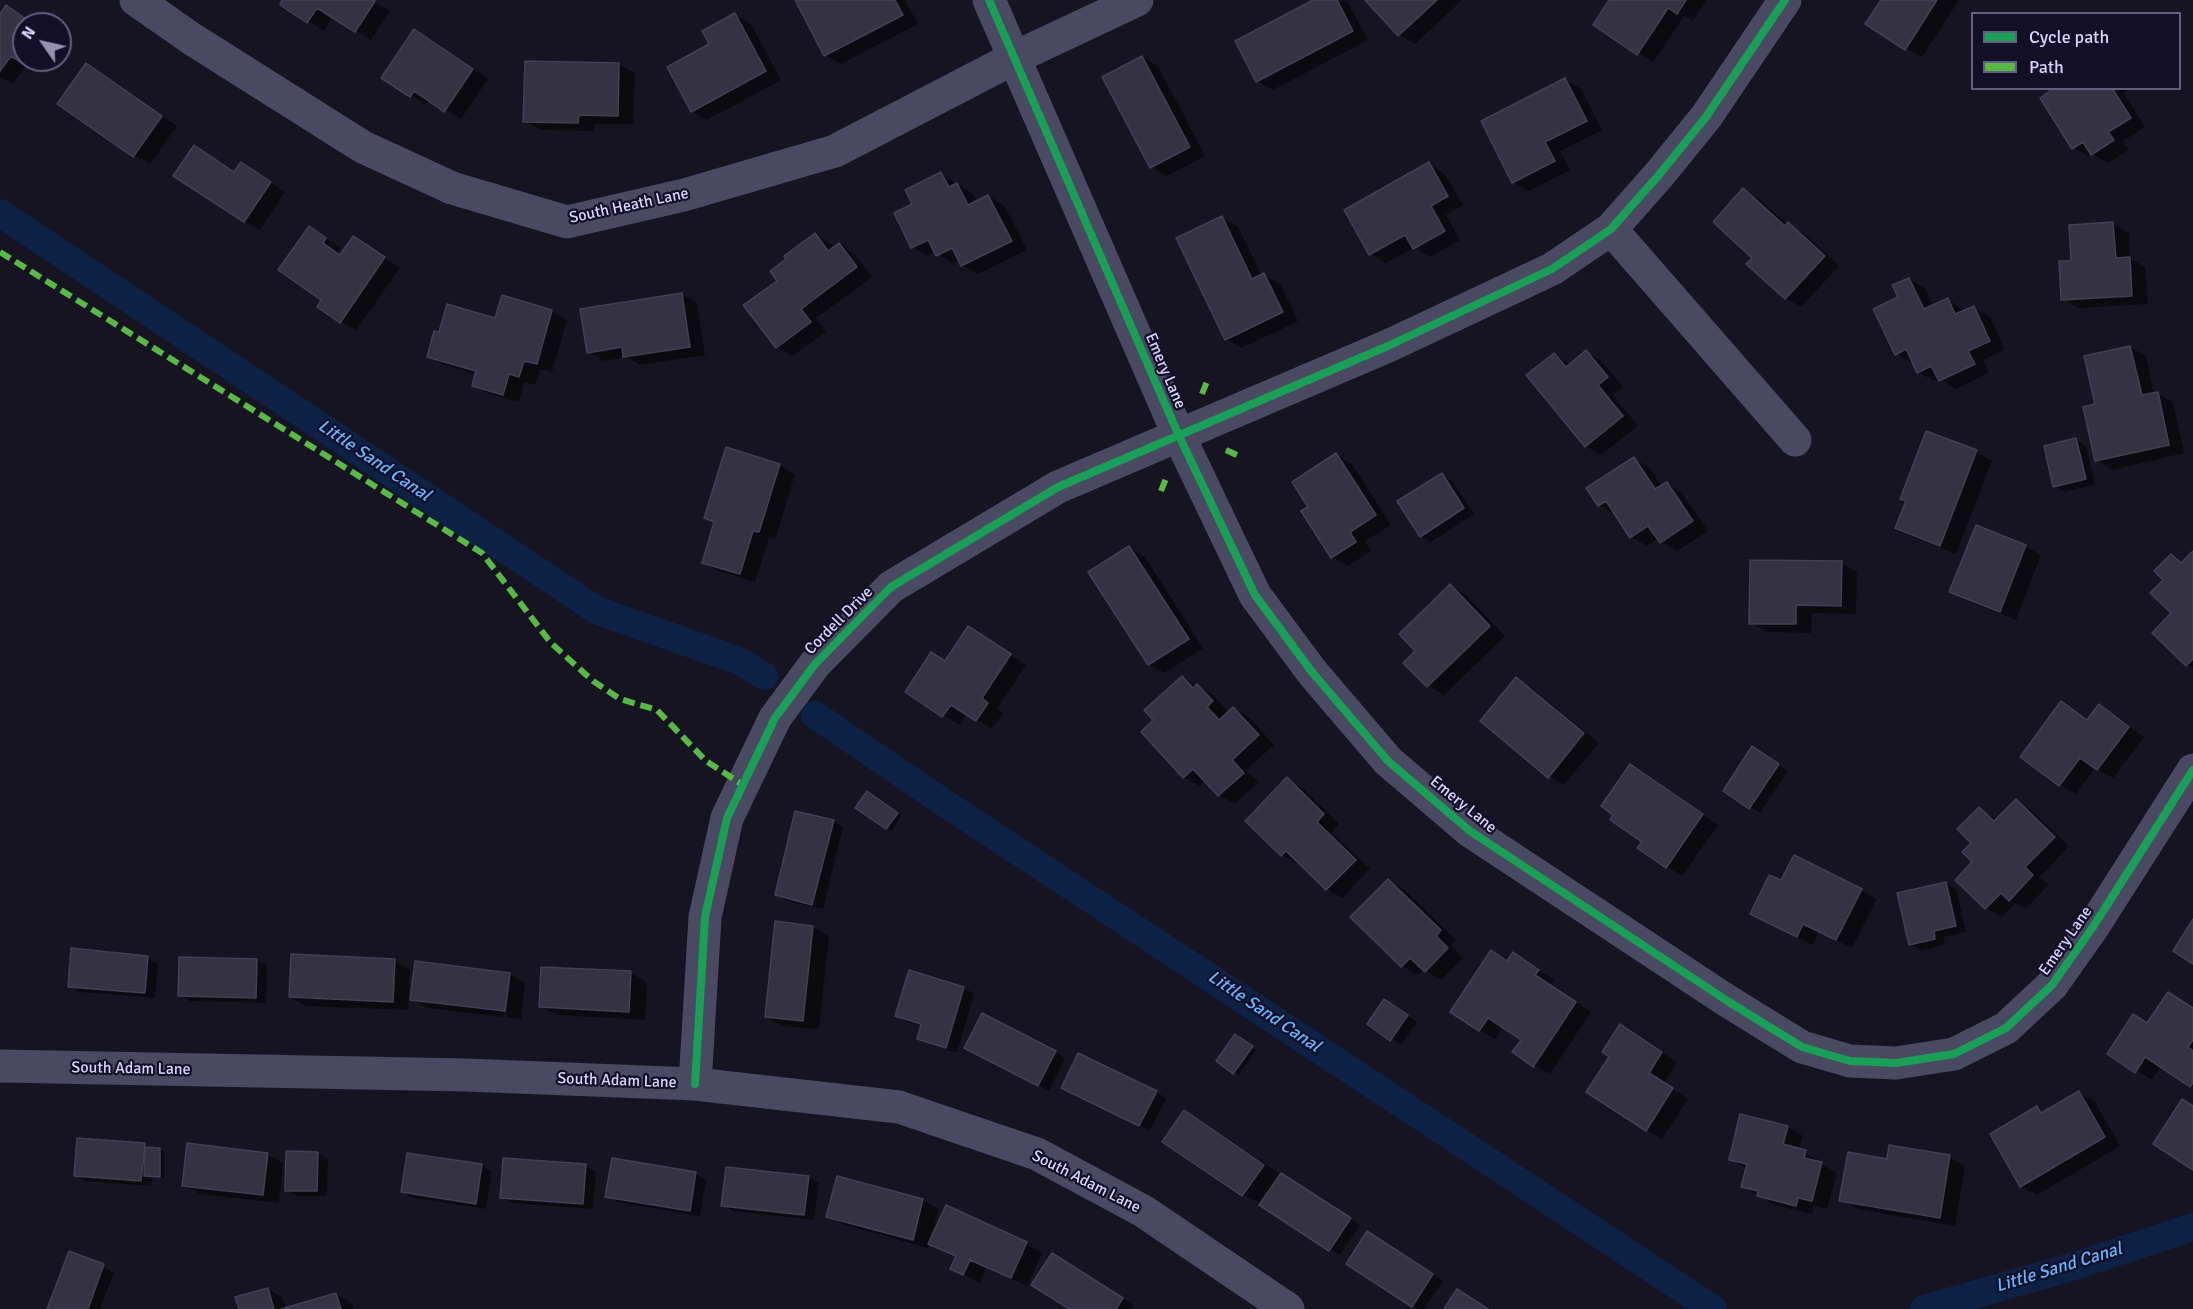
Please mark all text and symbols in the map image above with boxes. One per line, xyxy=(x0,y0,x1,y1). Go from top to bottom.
north arrow xyxy=(12,12,72,72)
legend xyxy=(1971,12,2181,90)
text: N xyxy=(17,23,40,43)
text: Cycle path xyxy=(2029,26,2109,48)
text: Path xyxy=(2029,56,2064,78)
street label: South Heath Lane xyxy=(568,184,690,228)
street label: Emery Lane xyxy=(1141,330,1189,412)
water label: Little Sand Canal xyxy=(314,415,434,507)
street label: Cordell Drive xyxy=(801,583,877,659)
street label: Emery Lane xyxy=(1426,772,1500,838)
street label: Emery Lane xyxy=(2035,903,2097,979)
water label: Little Sand Canal xyxy=(1204,966,1324,1058)
street label: South Adam Lane xyxy=(71,1058,191,1080)
street label: South Adam Lane xyxy=(557,1069,677,1093)
street label: South Adam Lane xyxy=(1028,1146,1144,1218)
water label: Little Sand Canal xyxy=(1993,1239,2125,1297)

